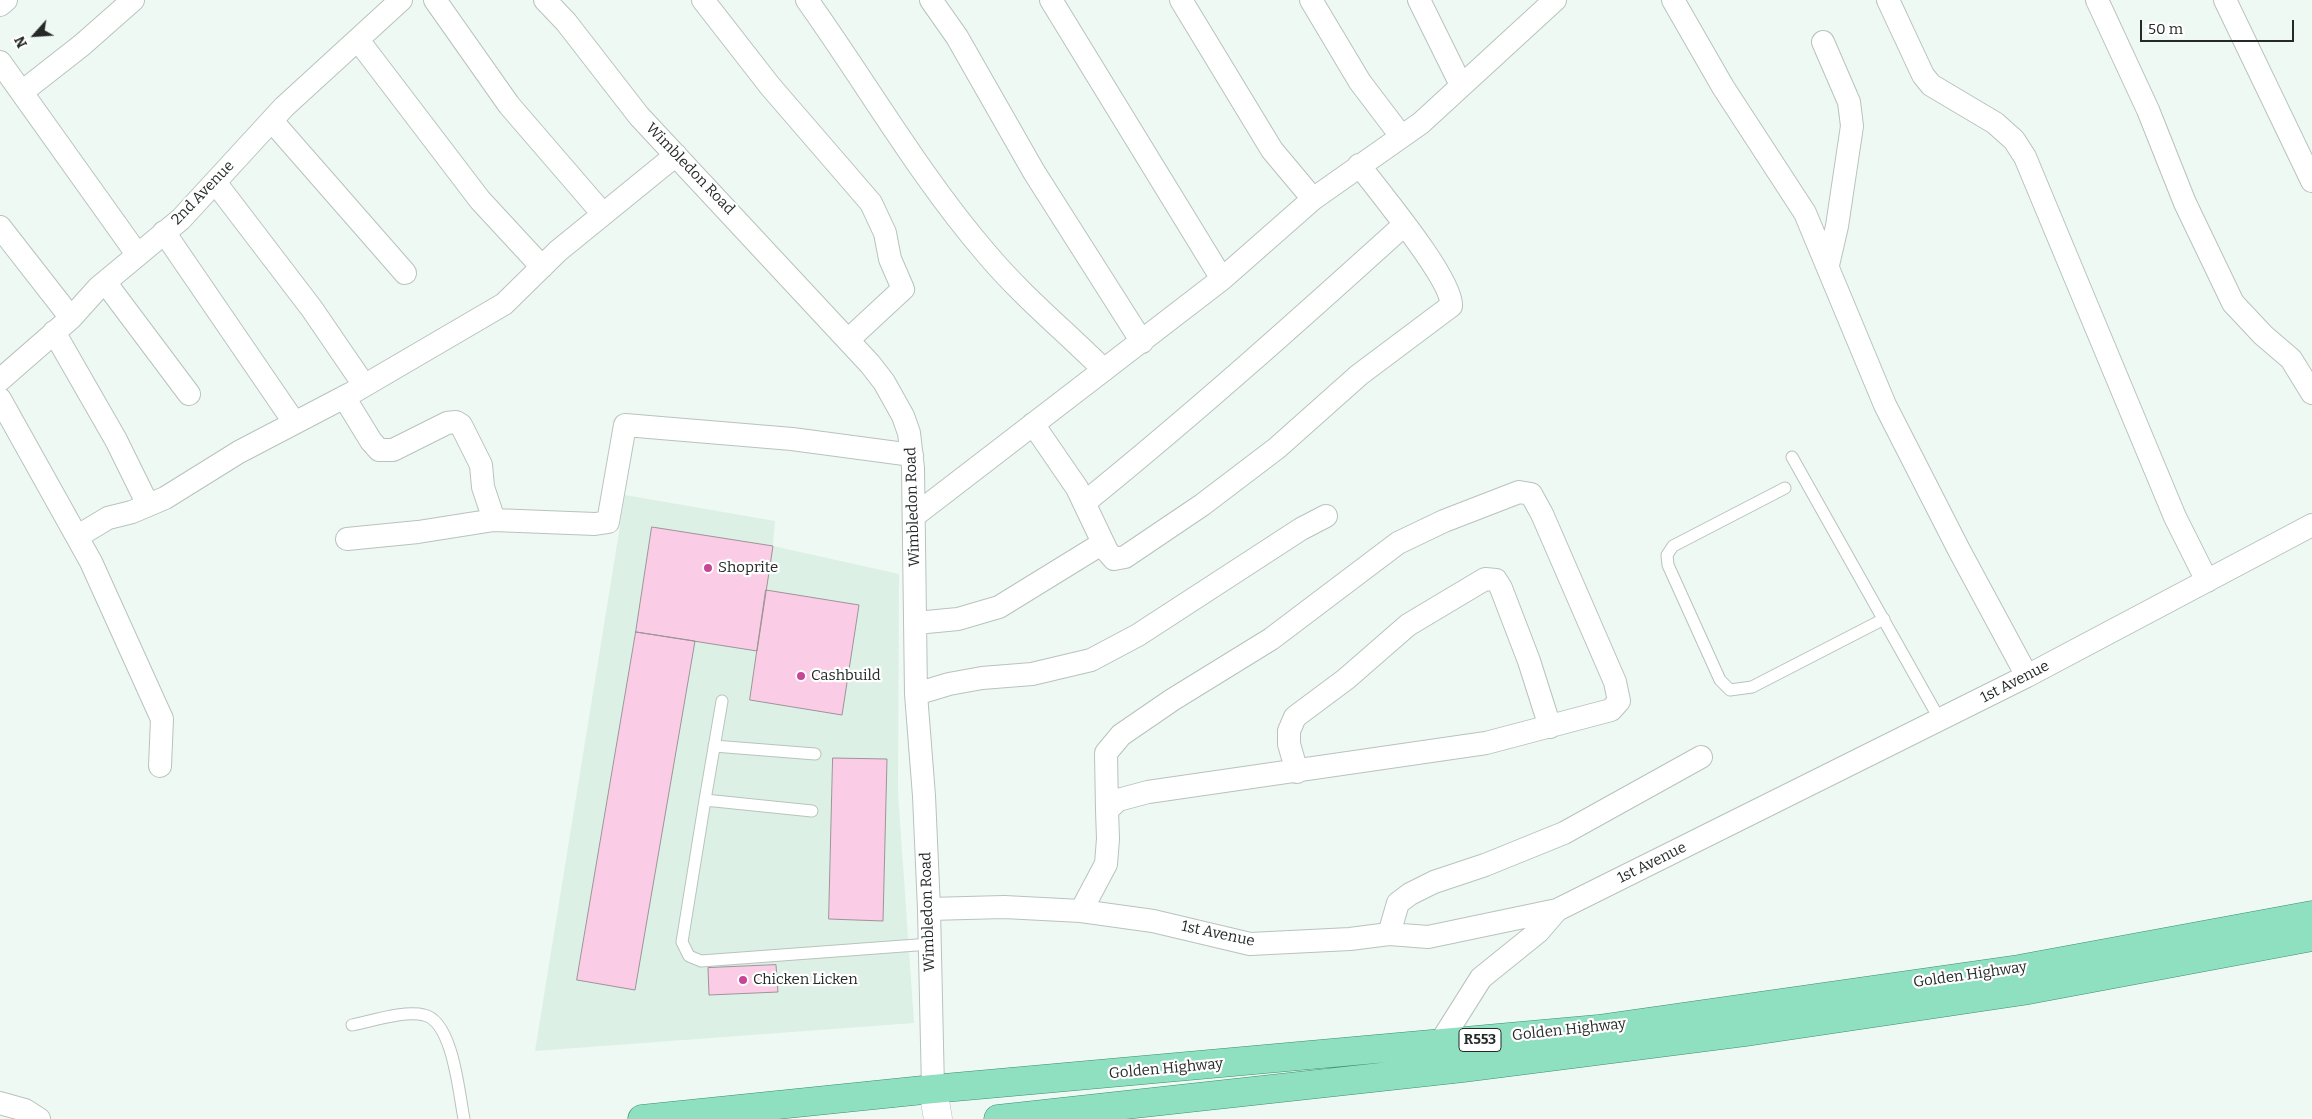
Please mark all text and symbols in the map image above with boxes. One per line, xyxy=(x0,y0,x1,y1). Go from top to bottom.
north arrow xyxy=(10,10,60,60)
scale bar xyxy=(2142,10,2296,42)
text: 50 m xyxy=(2148,20,2183,38)
text: N xyxy=(11,33,31,50)
street label: Wimbledon Road xyxy=(642,120,738,218)
street label: 2nd Avenue xyxy=(168,157,238,229)
street label: Wimbledon Road xyxy=(902,447,924,567)
place label: Shoprite xyxy=(718,559,778,577)
marker: Shoprite xyxy=(702,562,714,574)
street label: 1st Avenue xyxy=(1978,657,2052,707)
place label: Cashbuild xyxy=(811,667,881,685)
marker: Cashbuild xyxy=(795,670,807,682)
street label: 1st Avenue xyxy=(1615,839,1689,887)
street label: Wimbledon Road xyxy=(917,852,939,972)
street label: 1st Avenue xyxy=(1180,917,1256,951)
street label: Golden Highway xyxy=(1912,958,2028,992)
place label: Chicken Licken xyxy=(753,971,858,989)
marker: Chicken Licken xyxy=(737,974,749,986)
street label: Golden Highway xyxy=(1511,1015,1627,1045)
road number: R553 xyxy=(1459,1028,1501,1052)
street label: Golden Highway xyxy=(1108,1055,1224,1083)

